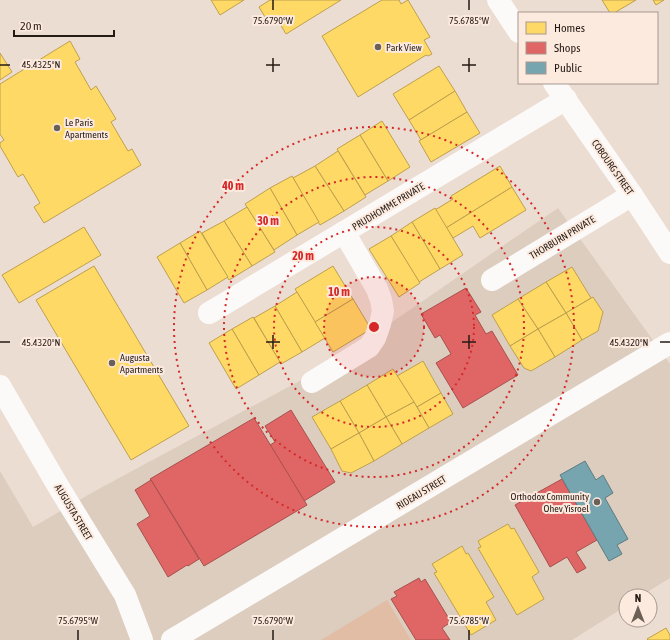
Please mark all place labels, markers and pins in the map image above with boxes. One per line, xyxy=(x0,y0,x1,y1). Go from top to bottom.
marker: Park View xyxy=(373,42,383,52)
place label: Park View xyxy=(386,42,422,53)
place label: Le Paris Apartments xyxy=(65,117,108,140)
marker: Le Paris Apartments xyxy=(52,123,62,133)
centre of rings xyxy=(367,320,381,334)
place label: Augusta Apartments xyxy=(120,352,163,375)
marker: Augusta Apartments xyxy=(107,358,117,368)
place label: Orthodox Community Ohev Yisroel xyxy=(511,491,589,514)
marker: Orthodox Community Ohev Yisroel xyxy=(592,497,602,507)

